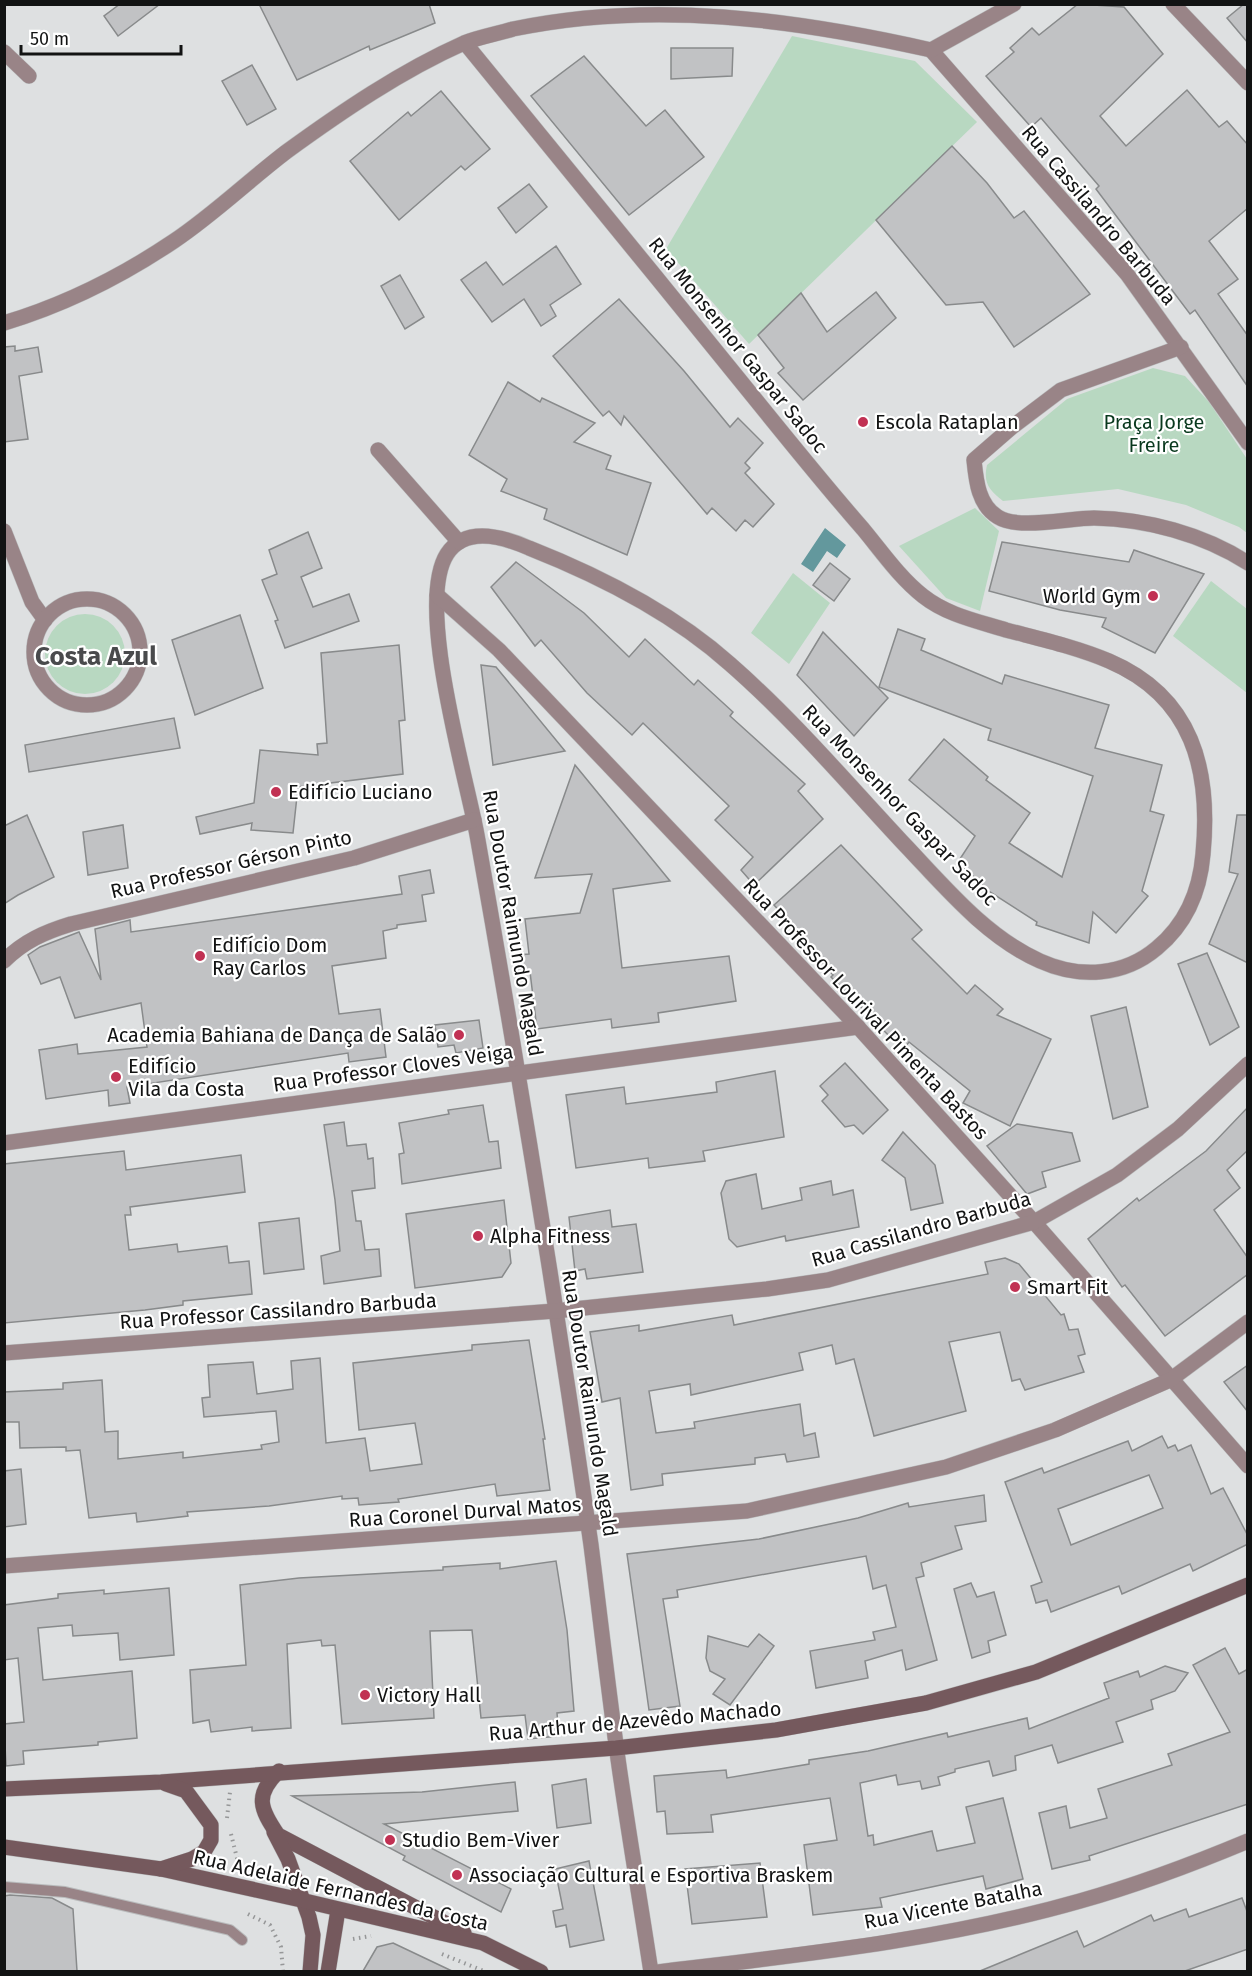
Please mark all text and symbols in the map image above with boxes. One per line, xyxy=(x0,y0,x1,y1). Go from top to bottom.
scale bar xyxy=(21,18,182,56)
text: 50 m xyxy=(30,28,69,50)
street label: Rua Cassilandro Barbuda xyxy=(1017,120,1181,310)
street label: Rua Monsenhor Gaspar Sadoc xyxy=(644,232,832,458)
place label: Escola Rataplan xyxy=(875,410,1019,434)
park label: Praça Jorge Freire xyxy=(1104,410,1204,457)
marker: Escola Rataplan xyxy=(856,415,870,429)
place label: World Gym xyxy=(1043,584,1141,608)
marker: World Gym xyxy=(1146,589,1160,603)
district label: Costa Azul xyxy=(35,641,157,672)
street label: Rua Monsenhor Gaspar Sadoc xyxy=(797,699,1003,911)
place label: Edifício Luciano xyxy=(288,780,432,804)
marker: Edifício Luciano xyxy=(269,785,283,799)
street label: Rua Doutor Raimundo Magald xyxy=(478,788,548,1058)
street label: Rua Professor Gérson Pinto xyxy=(108,825,354,903)
street label: Rua Professor Lourival Pimenta Bastos xyxy=(738,873,994,1145)
place label: Edifício Dom Ray Carlos xyxy=(212,933,327,980)
marker: Edifício Dom Ray Carlos xyxy=(193,949,207,963)
place label: Academia Bahiana de Dança de Salão xyxy=(107,1023,447,1048)
marker: Academia Bahiana de Dança de Salão xyxy=(452,1028,466,1042)
street label: Rua Professor Cloves Veiga xyxy=(271,1039,515,1097)
place label: Edifício Vila da Costa xyxy=(128,1054,245,1101)
marker: Edifício Vila da Costa xyxy=(109,1070,123,1084)
street label: Rua Cassilandro Barbuda xyxy=(808,1186,1034,1272)
place label: Alpha Fitness xyxy=(490,1224,610,1248)
marker: Alpha Fitness xyxy=(471,1229,485,1243)
street label: Rua Doutor Raimundo Magald xyxy=(557,1268,623,1538)
place label: Smart Fit xyxy=(1027,1275,1109,1299)
marker: Smart Fit xyxy=(1008,1280,1022,1294)
street label: Rua Professor Cassilandro Barbuda xyxy=(119,1288,437,1334)
street label: Rua Coronel Durval Matos xyxy=(348,1492,582,1532)
place label: Victory Hall xyxy=(377,1683,481,1707)
marker: Victory Hall xyxy=(358,1688,372,1702)
street label: Rua Arthur de Azevêdo Machado xyxy=(488,1696,782,1746)
place label: Studio Bem-Viver xyxy=(402,1828,560,1852)
marker: Studio Bem-Viver xyxy=(383,1833,397,1847)
street label: Rua Adelaide Fernandes da Costa xyxy=(191,1844,491,1936)
place label: Associação Cultural e Esportiva Braskem xyxy=(469,1863,833,1888)
marker: Associação Cultural e Esportiva Braskem xyxy=(450,1868,464,1882)
street label: Rua Vicente Batalha xyxy=(862,1876,1044,1934)

